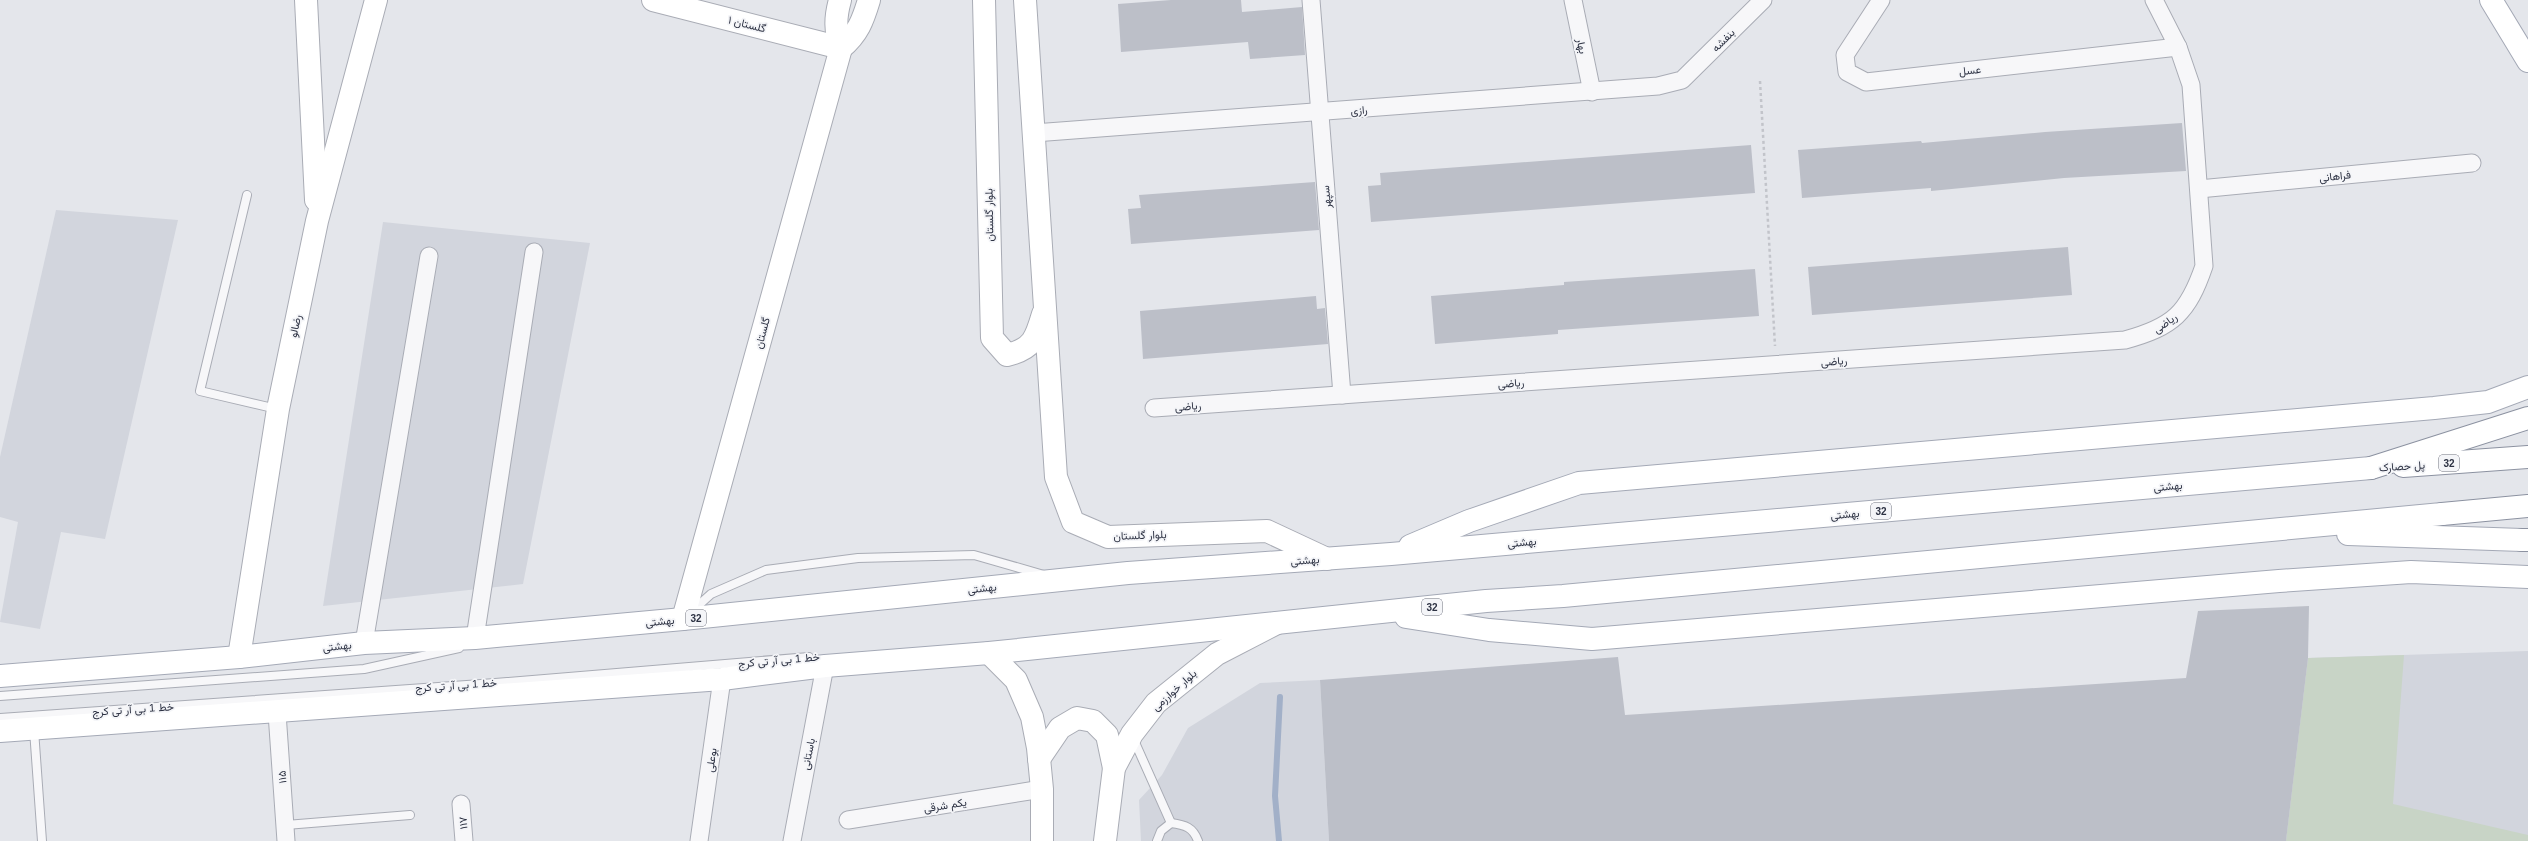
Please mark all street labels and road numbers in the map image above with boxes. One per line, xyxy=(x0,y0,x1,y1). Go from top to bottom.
street label: گلستان ۱ xyxy=(727,14,767,34)
street label: بنفشه xyxy=(1709,26,1738,55)
street label: بهار xyxy=(1573,36,1589,55)
street label: عسل xyxy=(1958,63,1982,78)
street label: رازی xyxy=(1350,103,1368,118)
street label: فراهانی xyxy=(2319,168,2352,185)
street label: سپهر xyxy=(1319,185,1335,210)
street label: بلوار گلستان xyxy=(983,188,996,242)
street label: ریاضی xyxy=(2151,310,2180,336)
street label: رضالو xyxy=(287,313,304,339)
street label: گلستان xyxy=(752,316,772,350)
street label: ریاضی xyxy=(1820,354,1848,369)
street label: ریاضی xyxy=(1497,376,1525,391)
street label: ریاضی xyxy=(1174,399,1202,414)
road number: 32 xyxy=(2439,455,2459,471)
street label: پل حصارک xyxy=(2378,458,2426,476)
street label: بهشتى xyxy=(2153,479,2183,494)
road number: 32 xyxy=(1871,503,1891,519)
street label: بهشتى xyxy=(1830,507,1860,522)
street label: بلوار گلستان xyxy=(1113,528,1167,543)
street label: بهشتى xyxy=(1507,535,1537,550)
street label: بهشتی xyxy=(1290,553,1320,568)
street label: بهشتی xyxy=(967,581,997,596)
road number: 32 xyxy=(1422,599,1442,615)
road number: 32 xyxy=(686,610,706,626)
street label: بهشتی xyxy=(645,614,675,629)
street label: بهشتی xyxy=(322,639,352,654)
street label: خط 1 بی آر تی کرج xyxy=(738,650,820,672)
street label: بلوار خوارزمی xyxy=(1149,667,1199,714)
street label: خط 1 بی آر تی کرج xyxy=(415,676,497,696)
street label: خط 1 بی آر تی کرج xyxy=(92,700,174,720)
street label: باستانی xyxy=(799,737,818,771)
street label: بوعلی xyxy=(703,747,720,773)
street label: ۱۱۵ xyxy=(276,770,288,784)
street label: یکم شرقی xyxy=(923,796,968,816)
street label: ۱۱۷ xyxy=(456,816,470,830)

